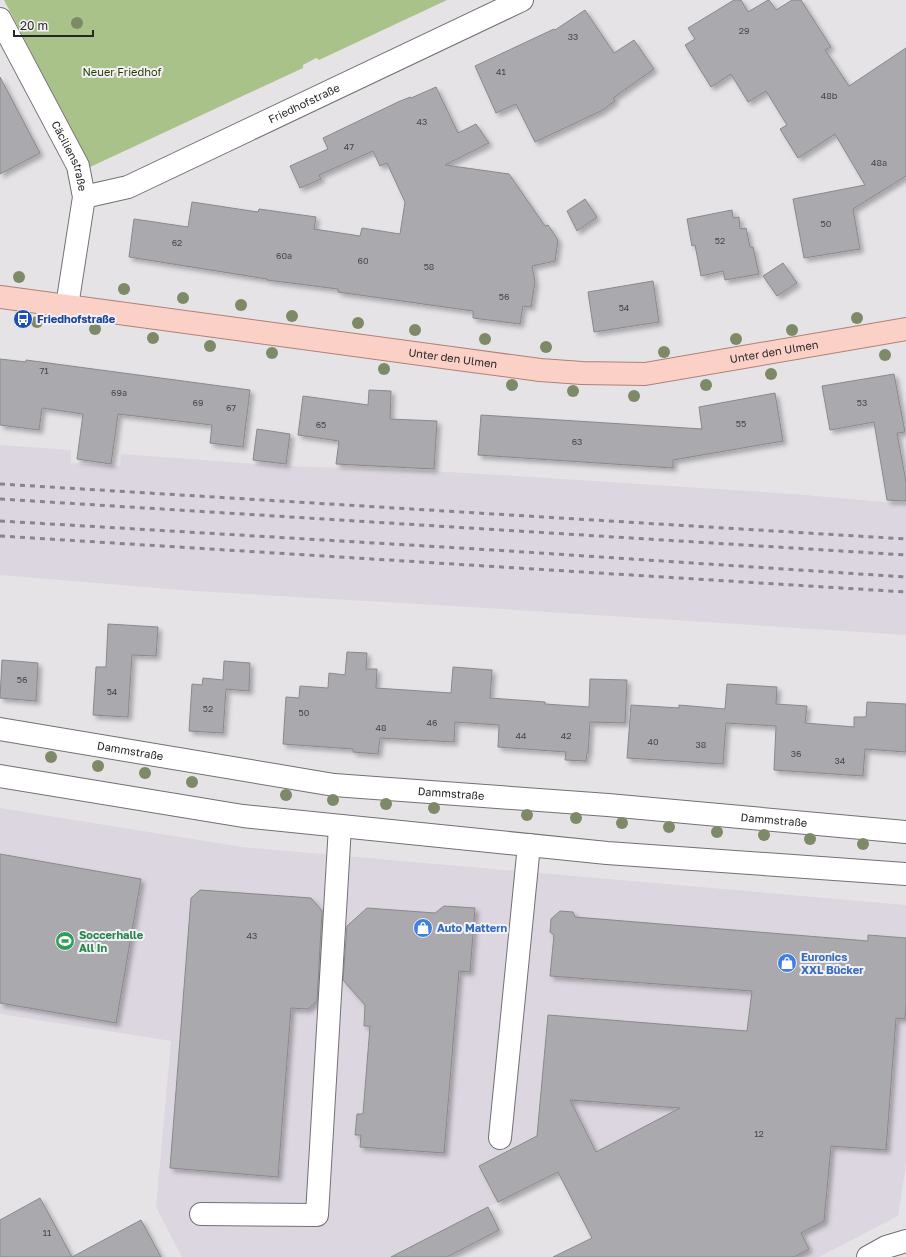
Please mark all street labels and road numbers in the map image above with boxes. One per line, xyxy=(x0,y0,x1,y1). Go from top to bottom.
street label: Friedhofstraße xyxy=(266,80,342,126)
street label: Cäcilienstraße xyxy=(49,118,90,192)
street label: Unter den Ulmen xyxy=(729,337,819,365)
street label: Unter den Ulmen xyxy=(408,345,498,370)
street label: Dammstraße xyxy=(96,738,164,762)
street label: Dammstraße xyxy=(417,784,485,802)
street label: Dammstraße xyxy=(740,810,808,829)

